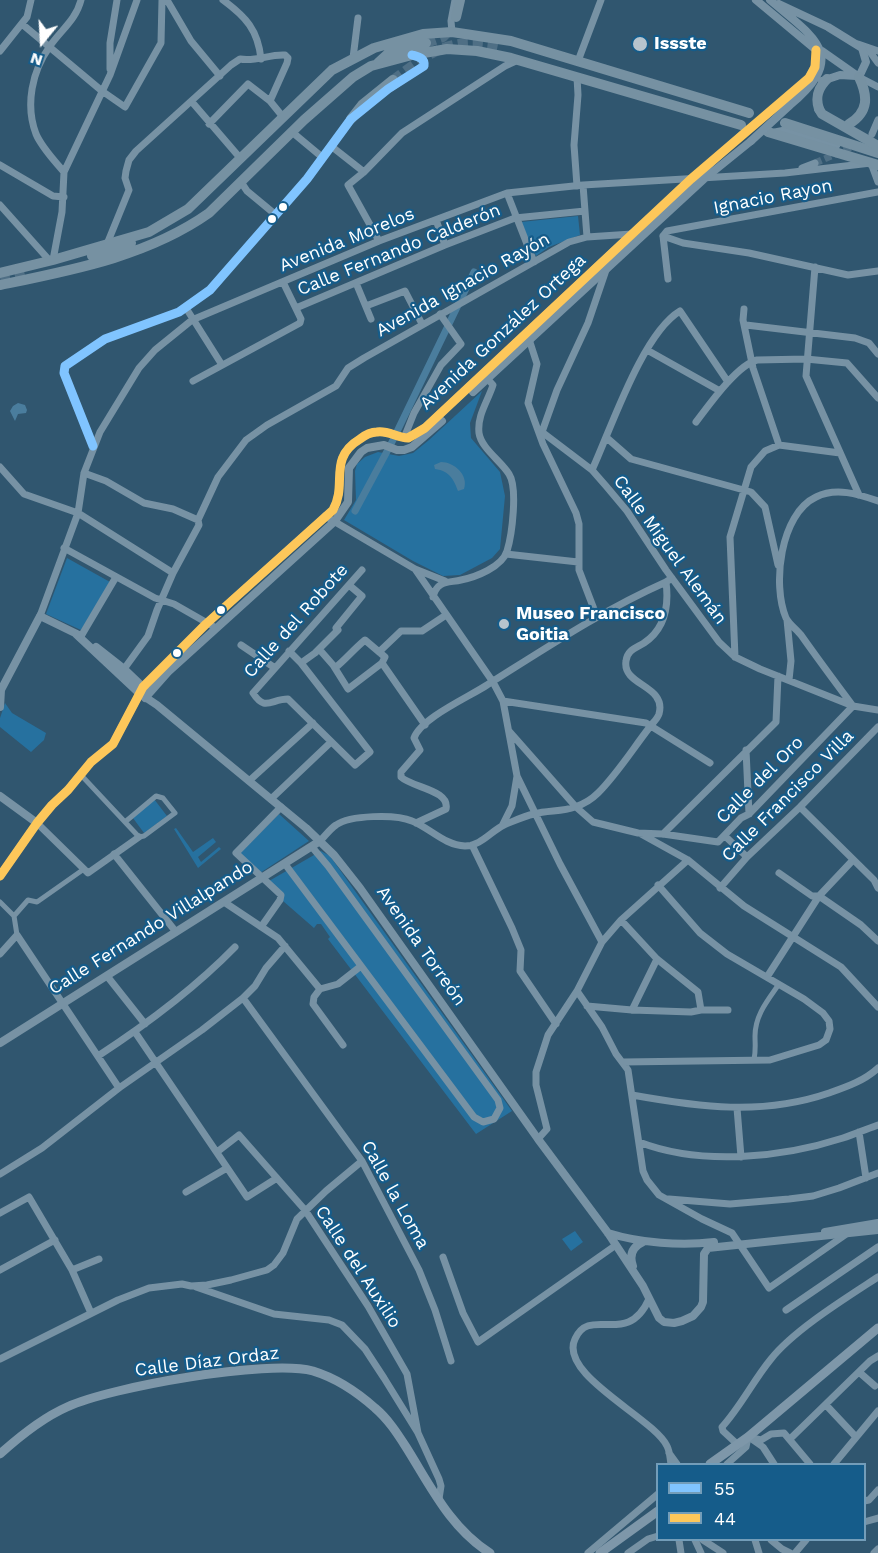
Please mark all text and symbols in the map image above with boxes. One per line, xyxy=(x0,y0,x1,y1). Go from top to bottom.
north arrow xyxy=(12,12,72,72)
place label: Issste xyxy=(654,33,707,55)
marker: Issste xyxy=(631,35,649,53)
text: N xyxy=(28,49,45,70)
street label: Ignacio Rayon xyxy=(712,175,834,219)
street label: Calle Fernando Calderón xyxy=(294,199,504,301)
unlabelled marker xyxy=(277,201,289,213)
street label: Avenida Morelos xyxy=(276,203,418,277)
unlabelled marker xyxy=(266,213,278,225)
street label: Avenida Ignacio Rayón xyxy=(372,228,554,342)
street label: Avenida González Ortega xyxy=(416,249,590,415)
street label: Calle Miguel Alemán xyxy=(609,471,731,629)
street label: Calle del Robote xyxy=(239,560,353,682)
place label: Museo Francisco Goitia xyxy=(516,603,665,646)
unlabelled marker xyxy=(215,604,227,616)
marker: Museo Francisco Goitia xyxy=(497,617,511,631)
unlabelled marker xyxy=(171,647,183,659)
street label: Calle Francisco Villa xyxy=(718,726,858,866)
street label: Calle del Oro xyxy=(712,732,808,828)
street label: Calle Fernando Villalpando xyxy=(45,856,257,1000)
street label: Avenida Torreón xyxy=(372,882,470,1010)
street label: Calle la Loma xyxy=(356,1137,434,1253)
street label: Calle del Auxilio xyxy=(310,1202,406,1332)
street label: Calle Díaz Ordaz xyxy=(134,1342,280,1382)
legend xyxy=(656,1463,866,1541)
text: 55 xyxy=(714,1478,735,1499)
text: 44 xyxy=(714,1508,736,1529)

